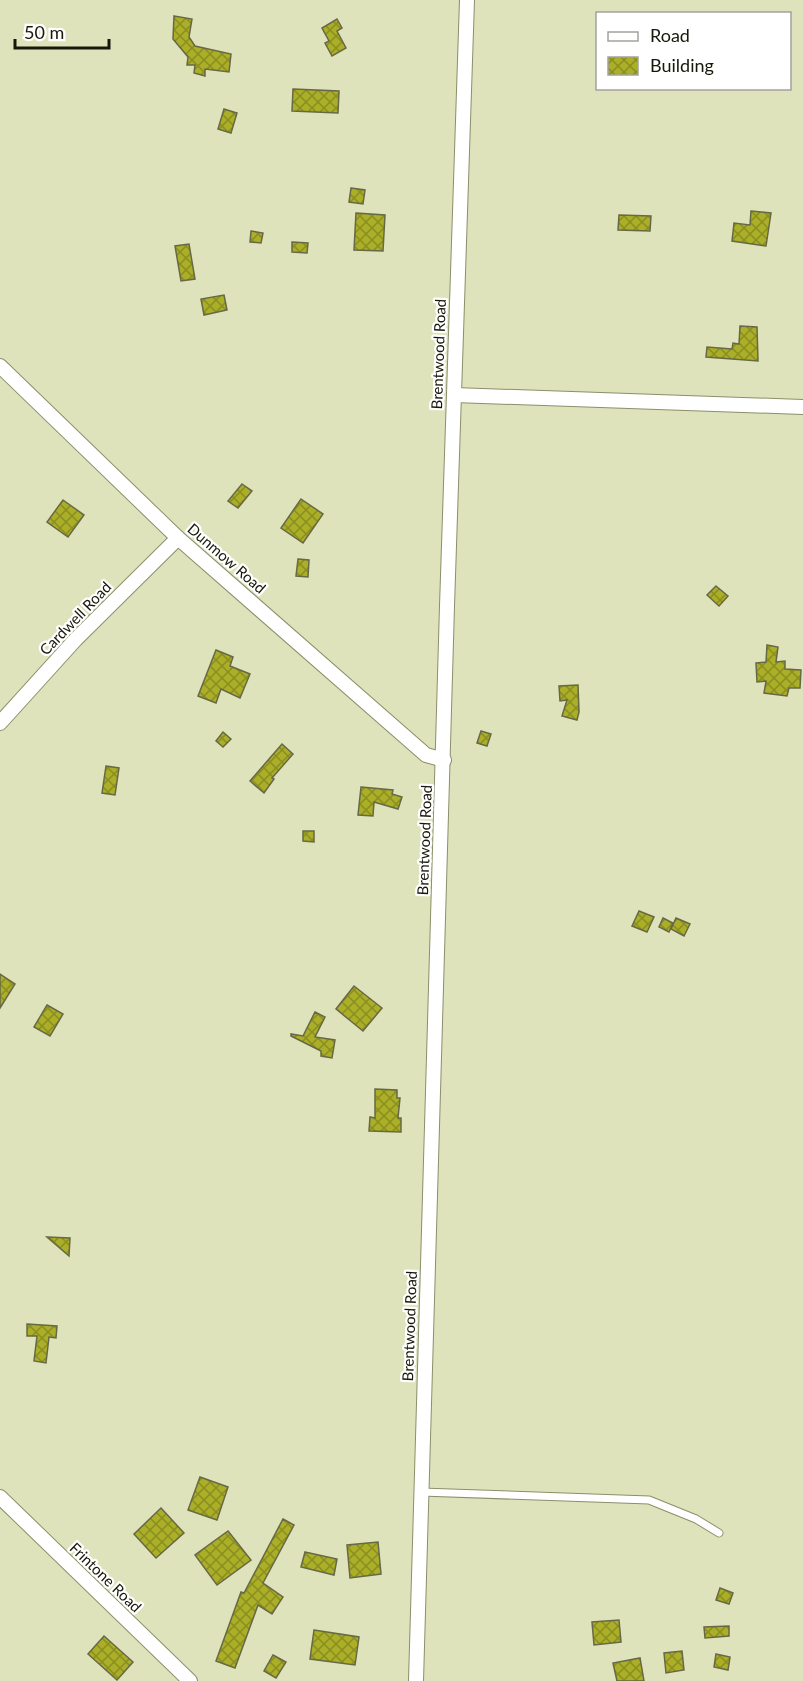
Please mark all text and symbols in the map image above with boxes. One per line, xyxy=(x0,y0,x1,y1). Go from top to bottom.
scale bar xyxy=(15,12,110,50)
legend xyxy=(596,12,791,90)
text: 50 m xyxy=(24,21,64,43)
text: Road xyxy=(650,24,690,46)
text: Building xyxy=(650,54,714,76)
street label: Brentwood Road xyxy=(427,298,449,410)
street label: Dunmow Road xyxy=(184,519,270,597)
street label: Cardwell Road xyxy=(36,578,114,658)
street label: Brentwood Road xyxy=(413,784,435,896)
street label: Brentwood Road xyxy=(398,1270,420,1382)
street label: Frintone Road xyxy=(67,1538,145,1616)

